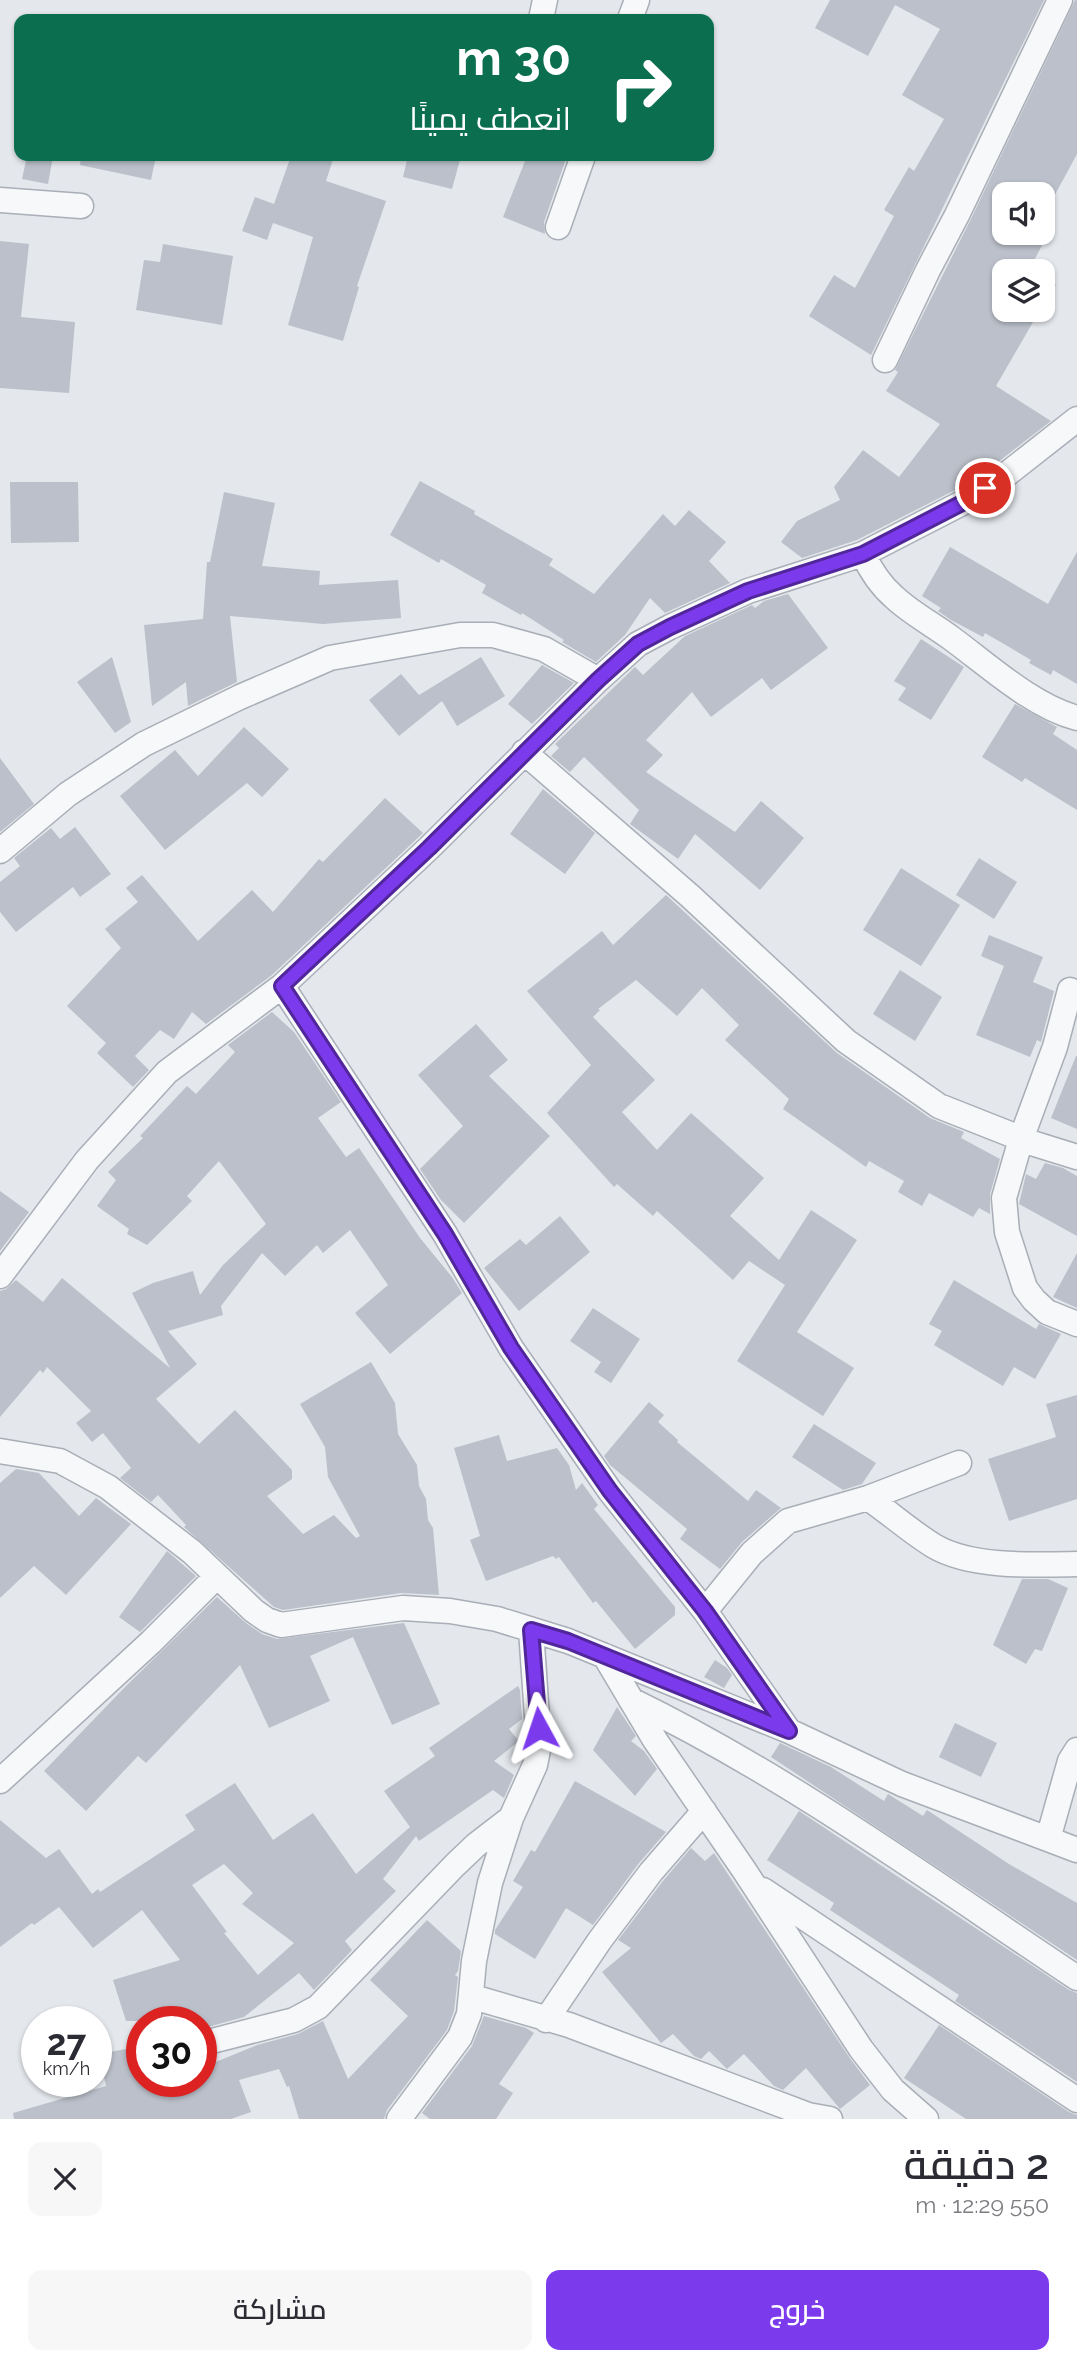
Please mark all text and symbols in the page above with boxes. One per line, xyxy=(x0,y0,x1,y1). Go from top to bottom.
text: 30 m xyxy=(456,29,571,86)
icon: right xyxy=(595,42,686,133)
text: انعطف يمينًا xyxy=(409,100,571,137)
map controls xyxy=(992,182,1055,322)
button: sound xyxy=(992,182,1055,245)
button: layers xyxy=(992,259,1055,322)
pin xyxy=(955,458,1015,518)
icon: arrive xyxy=(966,469,1004,507)
position arrow xyxy=(502,1691,576,1765)
speed limit sign: 30 xyxy=(126,2006,217,2097)
text: 27 xyxy=(47,2022,86,2063)
text: km/h xyxy=(43,2058,90,2079)
text: 2 دقيقة xyxy=(904,2140,1049,2189)
button: close xyxy=(28,2142,102,2216)
text: 550 m · 12:29 xyxy=(915,2191,1049,2218)
button: مشاركة xyxy=(28,2270,532,2350)
button: خروج xyxy=(546,2270,1049,2350)

